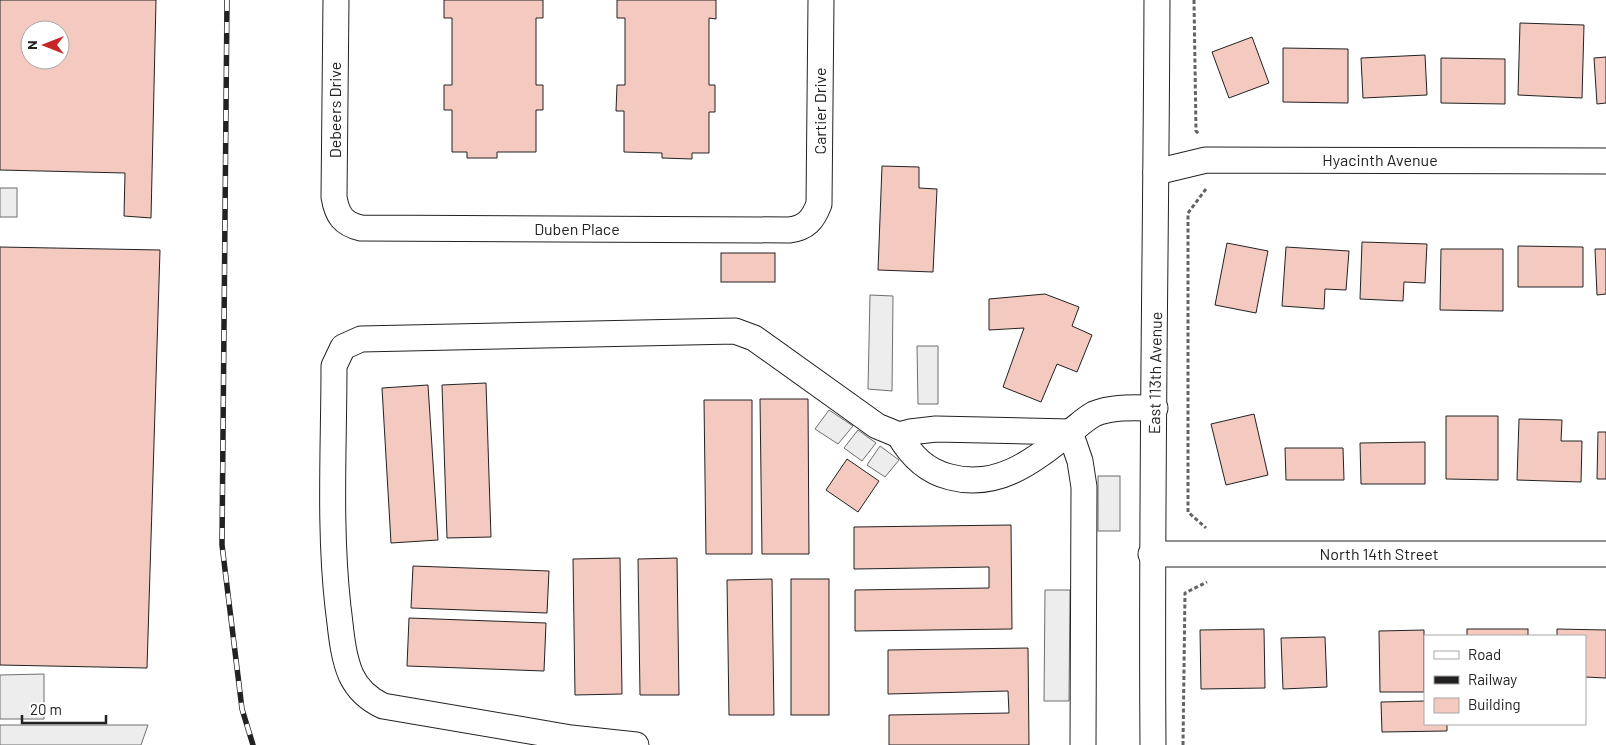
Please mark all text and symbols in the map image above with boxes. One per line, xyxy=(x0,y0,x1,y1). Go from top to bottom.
north arrow xyxy=(20,20,70,70)
text: N xyxy=(23,40,40,50)
street label: Debeers Drive xyxy=(325,62,344,158)
street label: Cartier Drive xyxy=(810,68,829,154)
street label: Hyacinth Avenue xyxy=(1322,150,1438,169)
street label: Duben Place xyxy=(534,219,620,238)
street label: East 113th Avenue xyxy=(1144,312,1165,434)
street label: North 14th Street xyxy=(1320,544,1438,563)
legend xyxy=(1424,635,1586,725)
text: Road xyxy=(1468,645,1501,663)
text: Railway xyxy=(1468,670,1517,688)
scale bar xyxy=(22,692,106,724)
text: Building xyxy=(1468,695,1521,713)
text: 20 m xyxy=(30,700,62,718)

